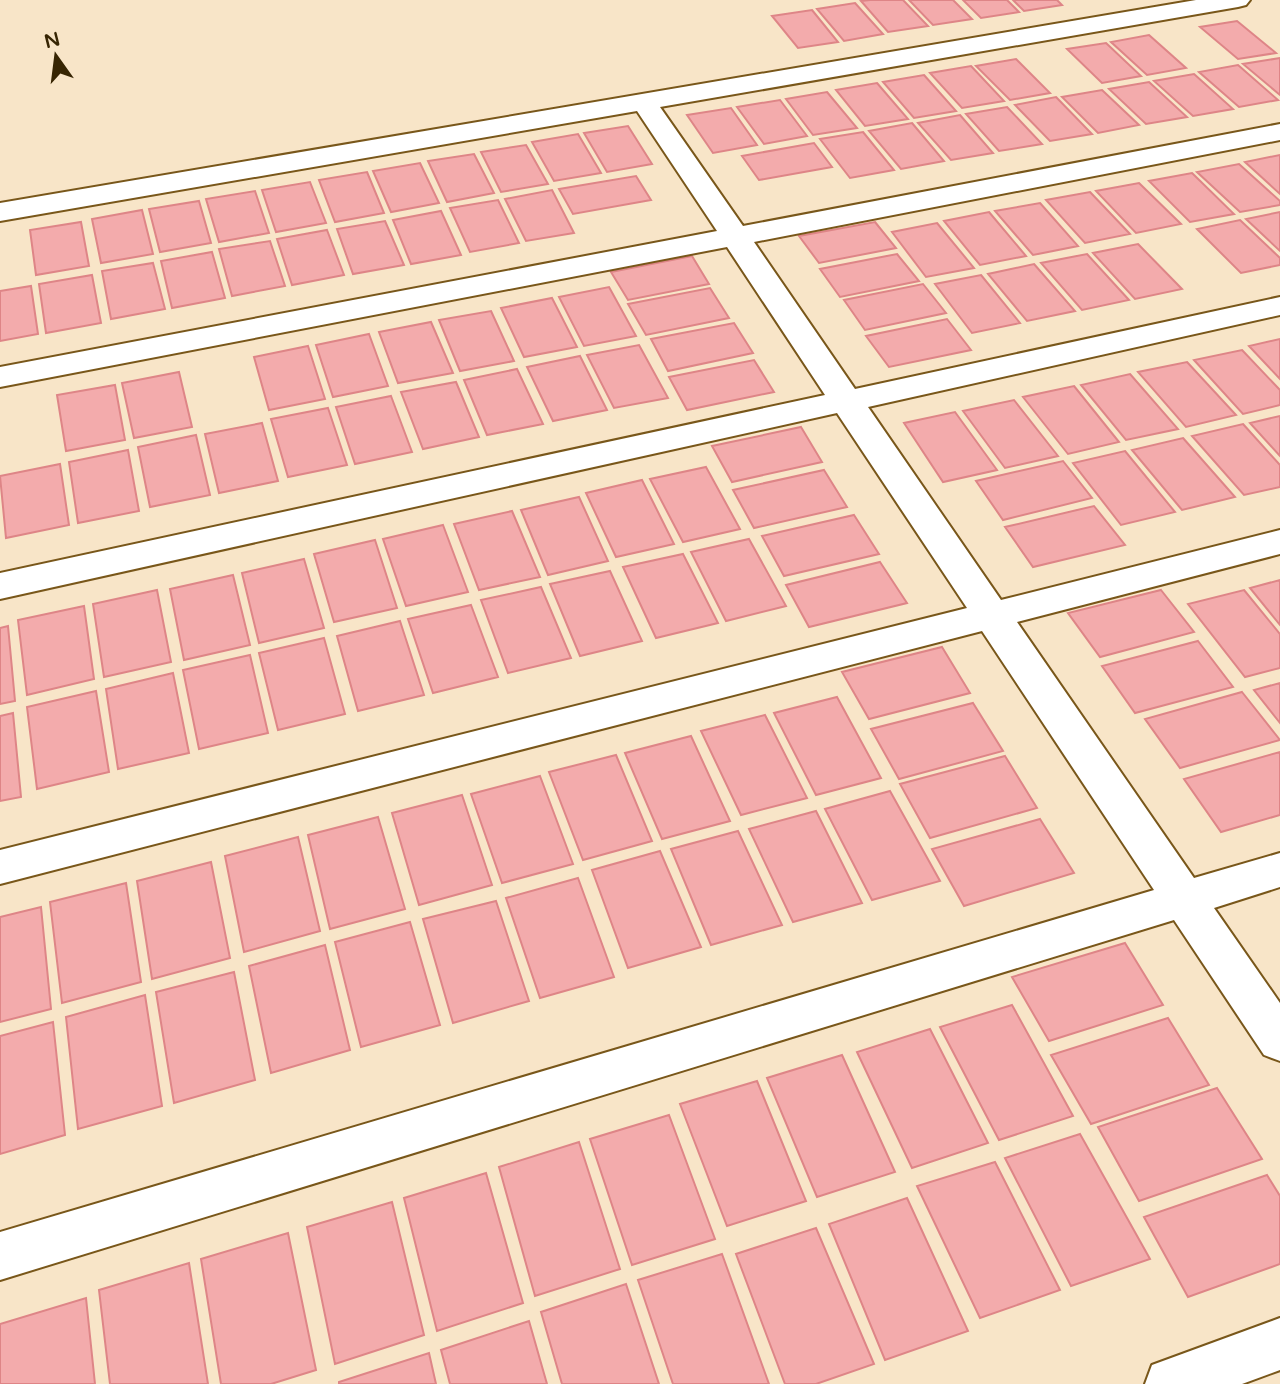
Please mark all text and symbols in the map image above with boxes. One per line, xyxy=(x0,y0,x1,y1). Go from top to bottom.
north arrow xyxy=(21,21,91,91)
text: N xyxy=(42,28,62,53)

